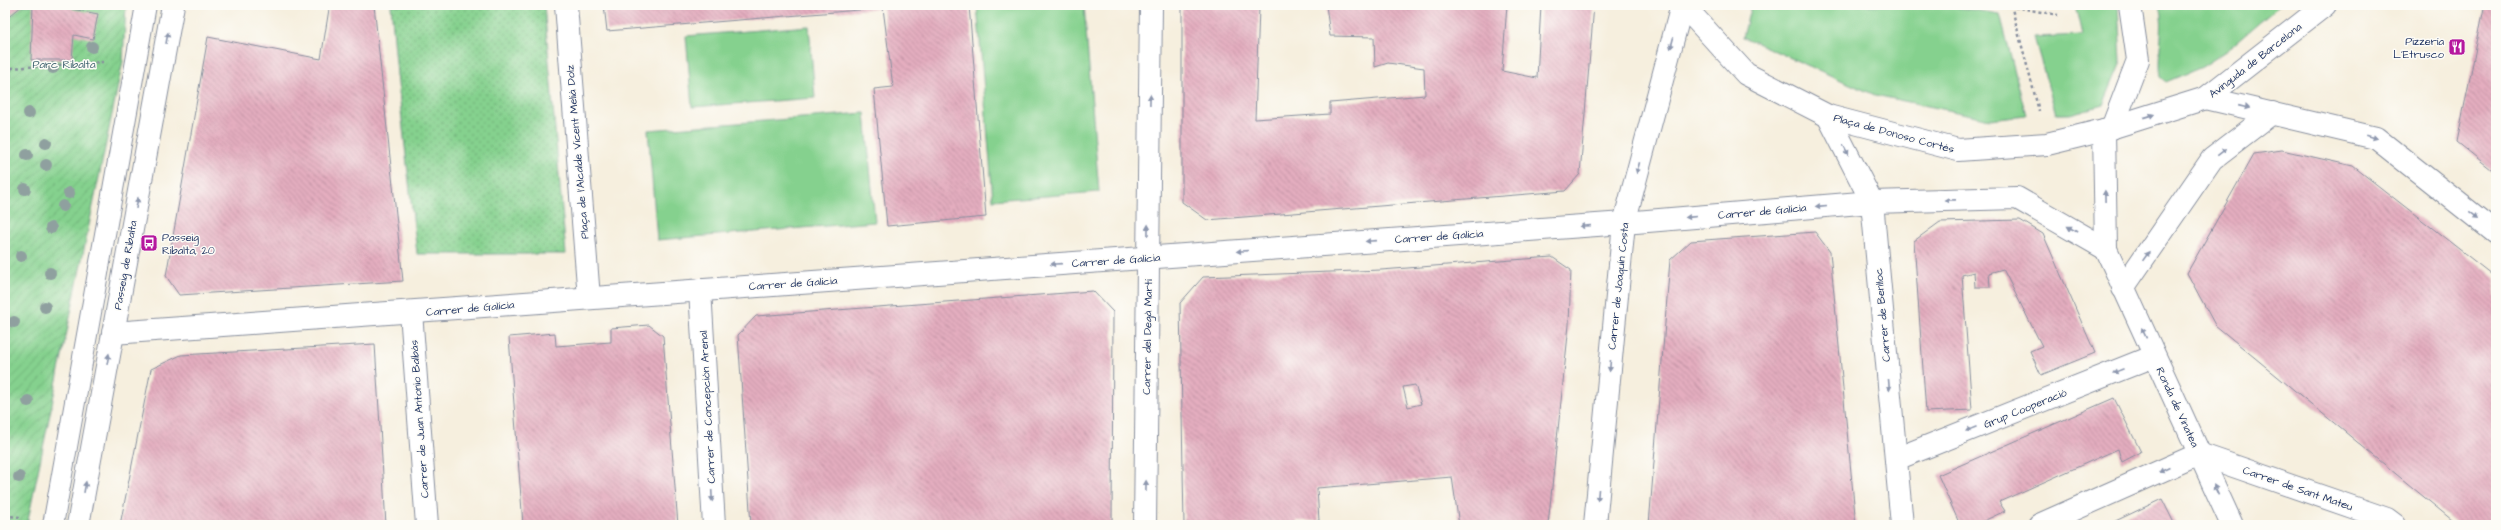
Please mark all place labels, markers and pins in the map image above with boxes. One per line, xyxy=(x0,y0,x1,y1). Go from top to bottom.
place label: Pizzería L'Etrusco xyxy=(2393,34,2445,62)
restaurant icon: Pizzería L'Etrusco xyxy=(2447,37,2467,57)
place label: Passeig Ribalta, 20 xyxy=(162,230,215,258)
bus stop icon: Passeig Ribalta, 20 xyxy=(139,233,159,253)

